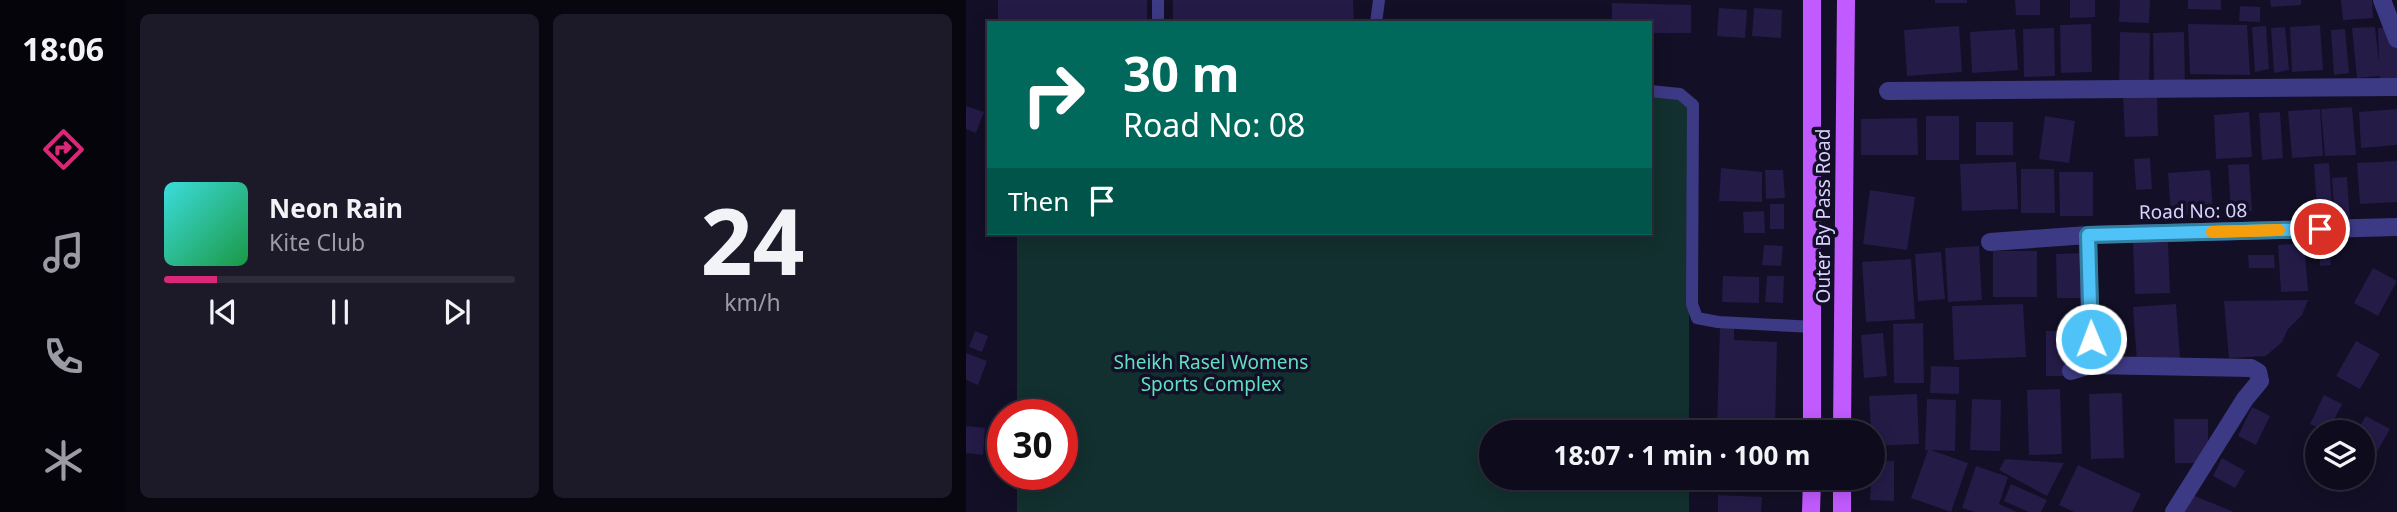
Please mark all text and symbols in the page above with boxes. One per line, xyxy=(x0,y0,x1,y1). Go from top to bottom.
text: 18:06 xyxy=(22,27,104,70)
text: 30 m xyxy=(1123,40,1240,106)
icon: right xyxy=(1008,49,1099,140)
text: Road No: 08 xyxy=(1123,103,1305,146)
icon: directions xyxy=(39,125,88,174)
street label: Outer By Pass Road xyxy=(1810,129,1836,303)
text: 24 xyxy=(700,178,805,302)
icon: arrive xyxy=(1083,182,1121,220)
text: Then xyxy=(1008,183,1069,219)
text: Neon Rain xyxy=(269,190,403,226)
street label: Road No: 08 xyxy=(2139,197,2247,225)
pin xyxy=(2290,199,2350,259)
icon: arrive xyxy=(2301,210,2339,248)
text: Kite Club xyxy=(269,226,365,258)
icon: music xyxy=(39,228,88,277)
text: km/h xyxy=(724,286,781,318)
icon: previous xyxy=(204,293,242,331)
icon: pause xyxy=(321,293,359,331)
icon: next xyxy=(438,293,476,331)
position arrow xyxy=(2054,302,2128,376)
icon: phone xyxy=(39,332,88,381)
park label: Sheikh Rasel Womens Sports Complex xyxy=(1114,349,1308,397)
speed limit sign: 30 xyxy=(987,399,1078,490)
map controls xyxy=(2305,420,2375,490)
button: layers xyxy=(2305,420,2375,490)
icon: climate xyxy=(39,436,88,485)
text: 18:07 · 1 min · 100 m xyxy=(1554,437,1810,473)

